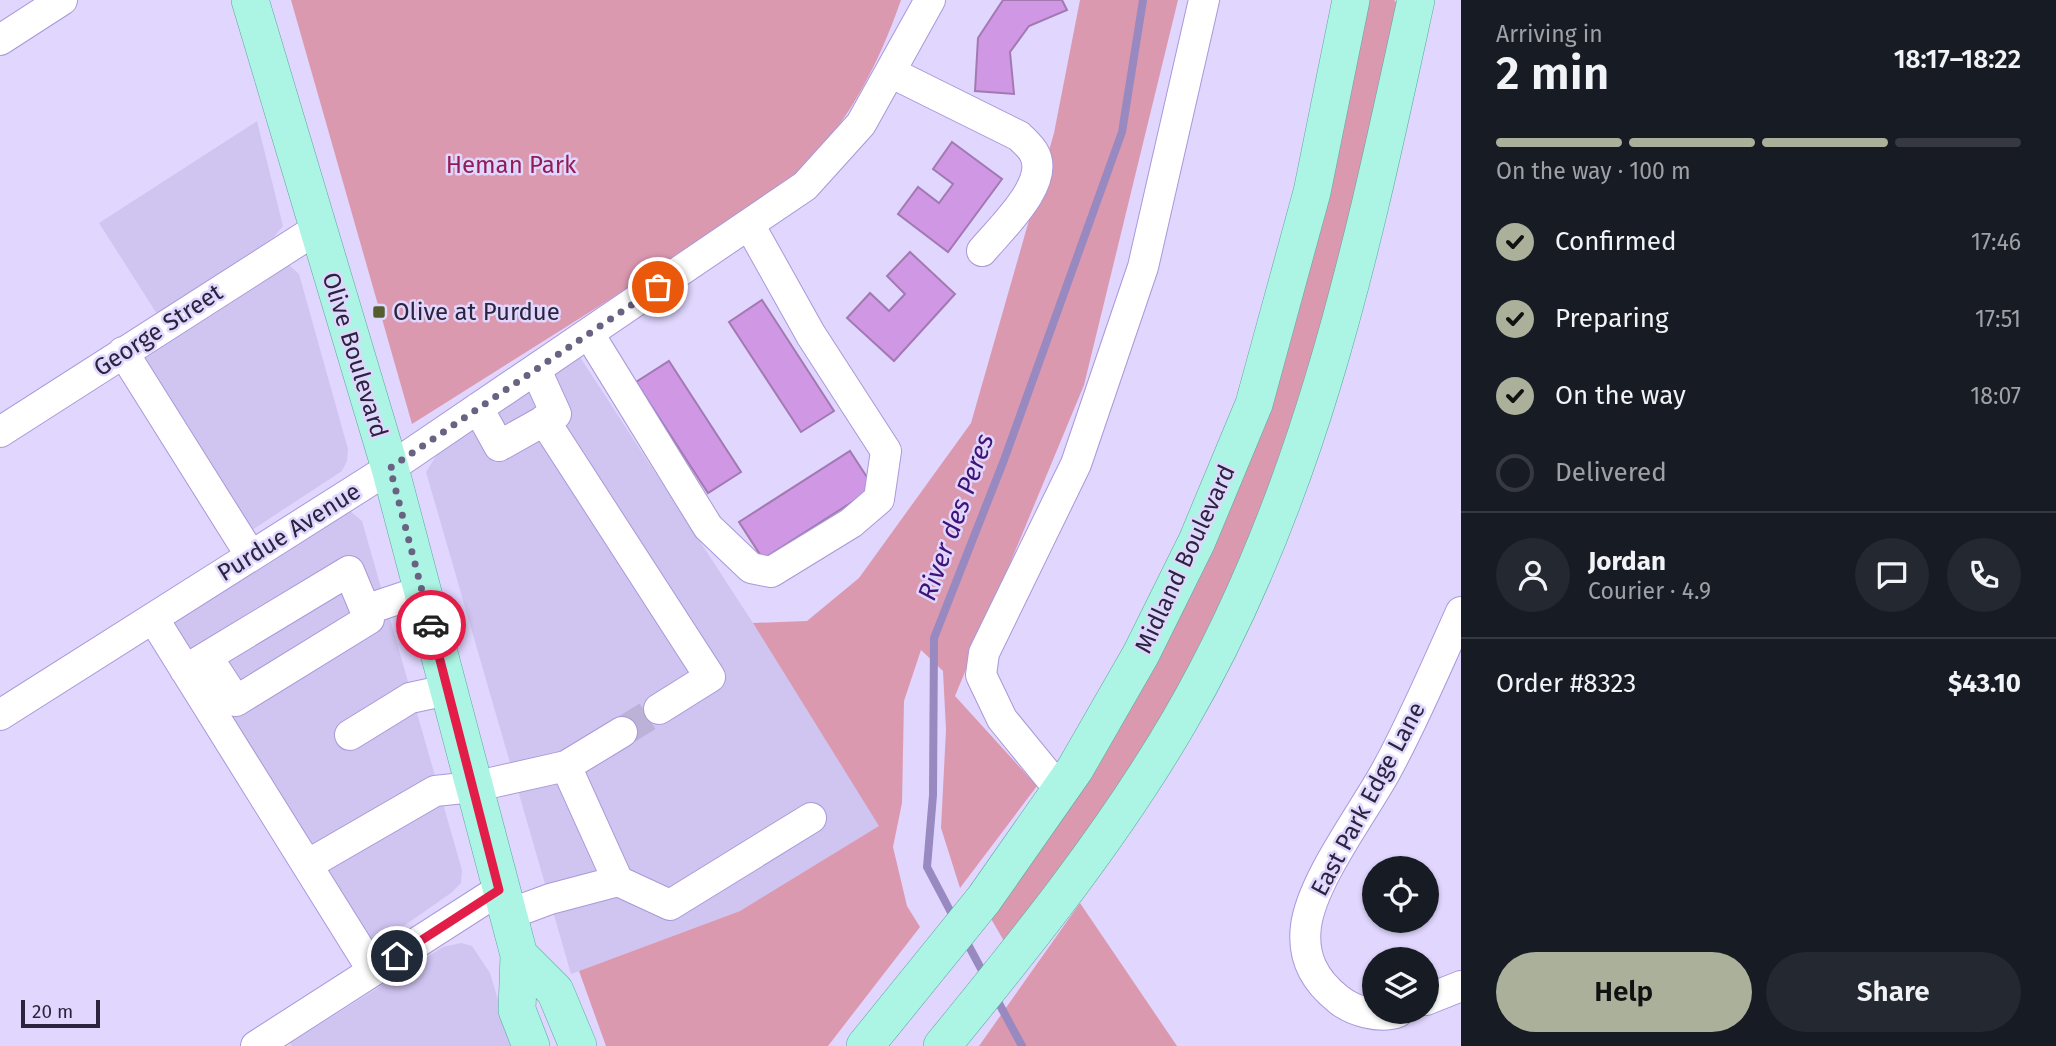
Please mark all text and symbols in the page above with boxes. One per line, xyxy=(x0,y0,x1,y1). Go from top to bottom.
text: Arriving in xyxy=(1496,20,1603,48)
text: 18:17–18:22 xyxy=(1894,44,2021,75)
text: 2 min xyxy=(1496,46,1609,101)
park label: Heman Park xyxy=(446,151,577,179)
text: On the way · 100 m xyxy=(1496,157,1691,185)
icon: check xyxy=(1496,223,1534,261)
text: Confirmed xyxy=(1555,226,1676,257)
text: 17:46 xyxy=(1971,228,2021,256)
pin xyxy=(628,257,688,317)
icon: bag xyxy=(639,268,677,306)
street label: Olive Boulevard xyxy=(317,269,393,441)
street label: George Street xyxy=(88,278,228,382)
place label: Olive at Purdue xyxy=(393,298,560,326)
icon: check xyxy=(1496,300,1534,338)
text: Preparing xyxy=(1555,303,1668,334)
marker: Olive at Purdue xyxy=(371,304,387,320)
text: 17:51 xyxy=(1975,305,2021,333)
icon: check xyxy=(1496,377,1534,415)
text: On the way xyxy=(1555,380,1686,411)
text: 18:07 xyxy=(1970,382,2021,410)
water label: River des Peres xyxy=(911,429,1001,605)
text: Delivered xyxy=(1555,457,1667,488)
street label: Midland Boulevard xyxy=(1129,460,1241,658)
street label: Purdue Avenue xyxy=(212,477,366,587)
button: person xyxy=(1496,538,1570,612)
button: chat xyxy=(1855,538,1929,612)
button: phone xyxy=(1947,538,2021,612)
text: Jordan xyxy=(1588,546,1666,577)
text: Courier · 4.9 xyxy=(1588,577,1711,605)
courier xyxy=(396,590,466,660)
icon: car xyxy=(412,606,450,644)
text: Order #8323 xyxy=(1496,668,1636,699)
text: $43.10 xyxy=(1948,668,2021,699)
street label: East Park Edge Lane xyxy=(1305,697,1431,901)
map controls xyxy=(1362,856,1439,1024)
button: locate xyxy=(1362,856,1439,933)
pin xyxy=(367,926,427,986)
icon: home xyxy=(378,937,416,975)
button: layers xyxy=(1362,947,1439,1024)
button: Help xyxy=(1496,952,1752,1032)
button: Share xyxy=(1766,952,2021,1032)
scale bar xyxy=(21,997,100,1029)
text: 20 m xyxy=(32,1000,73,1023)

